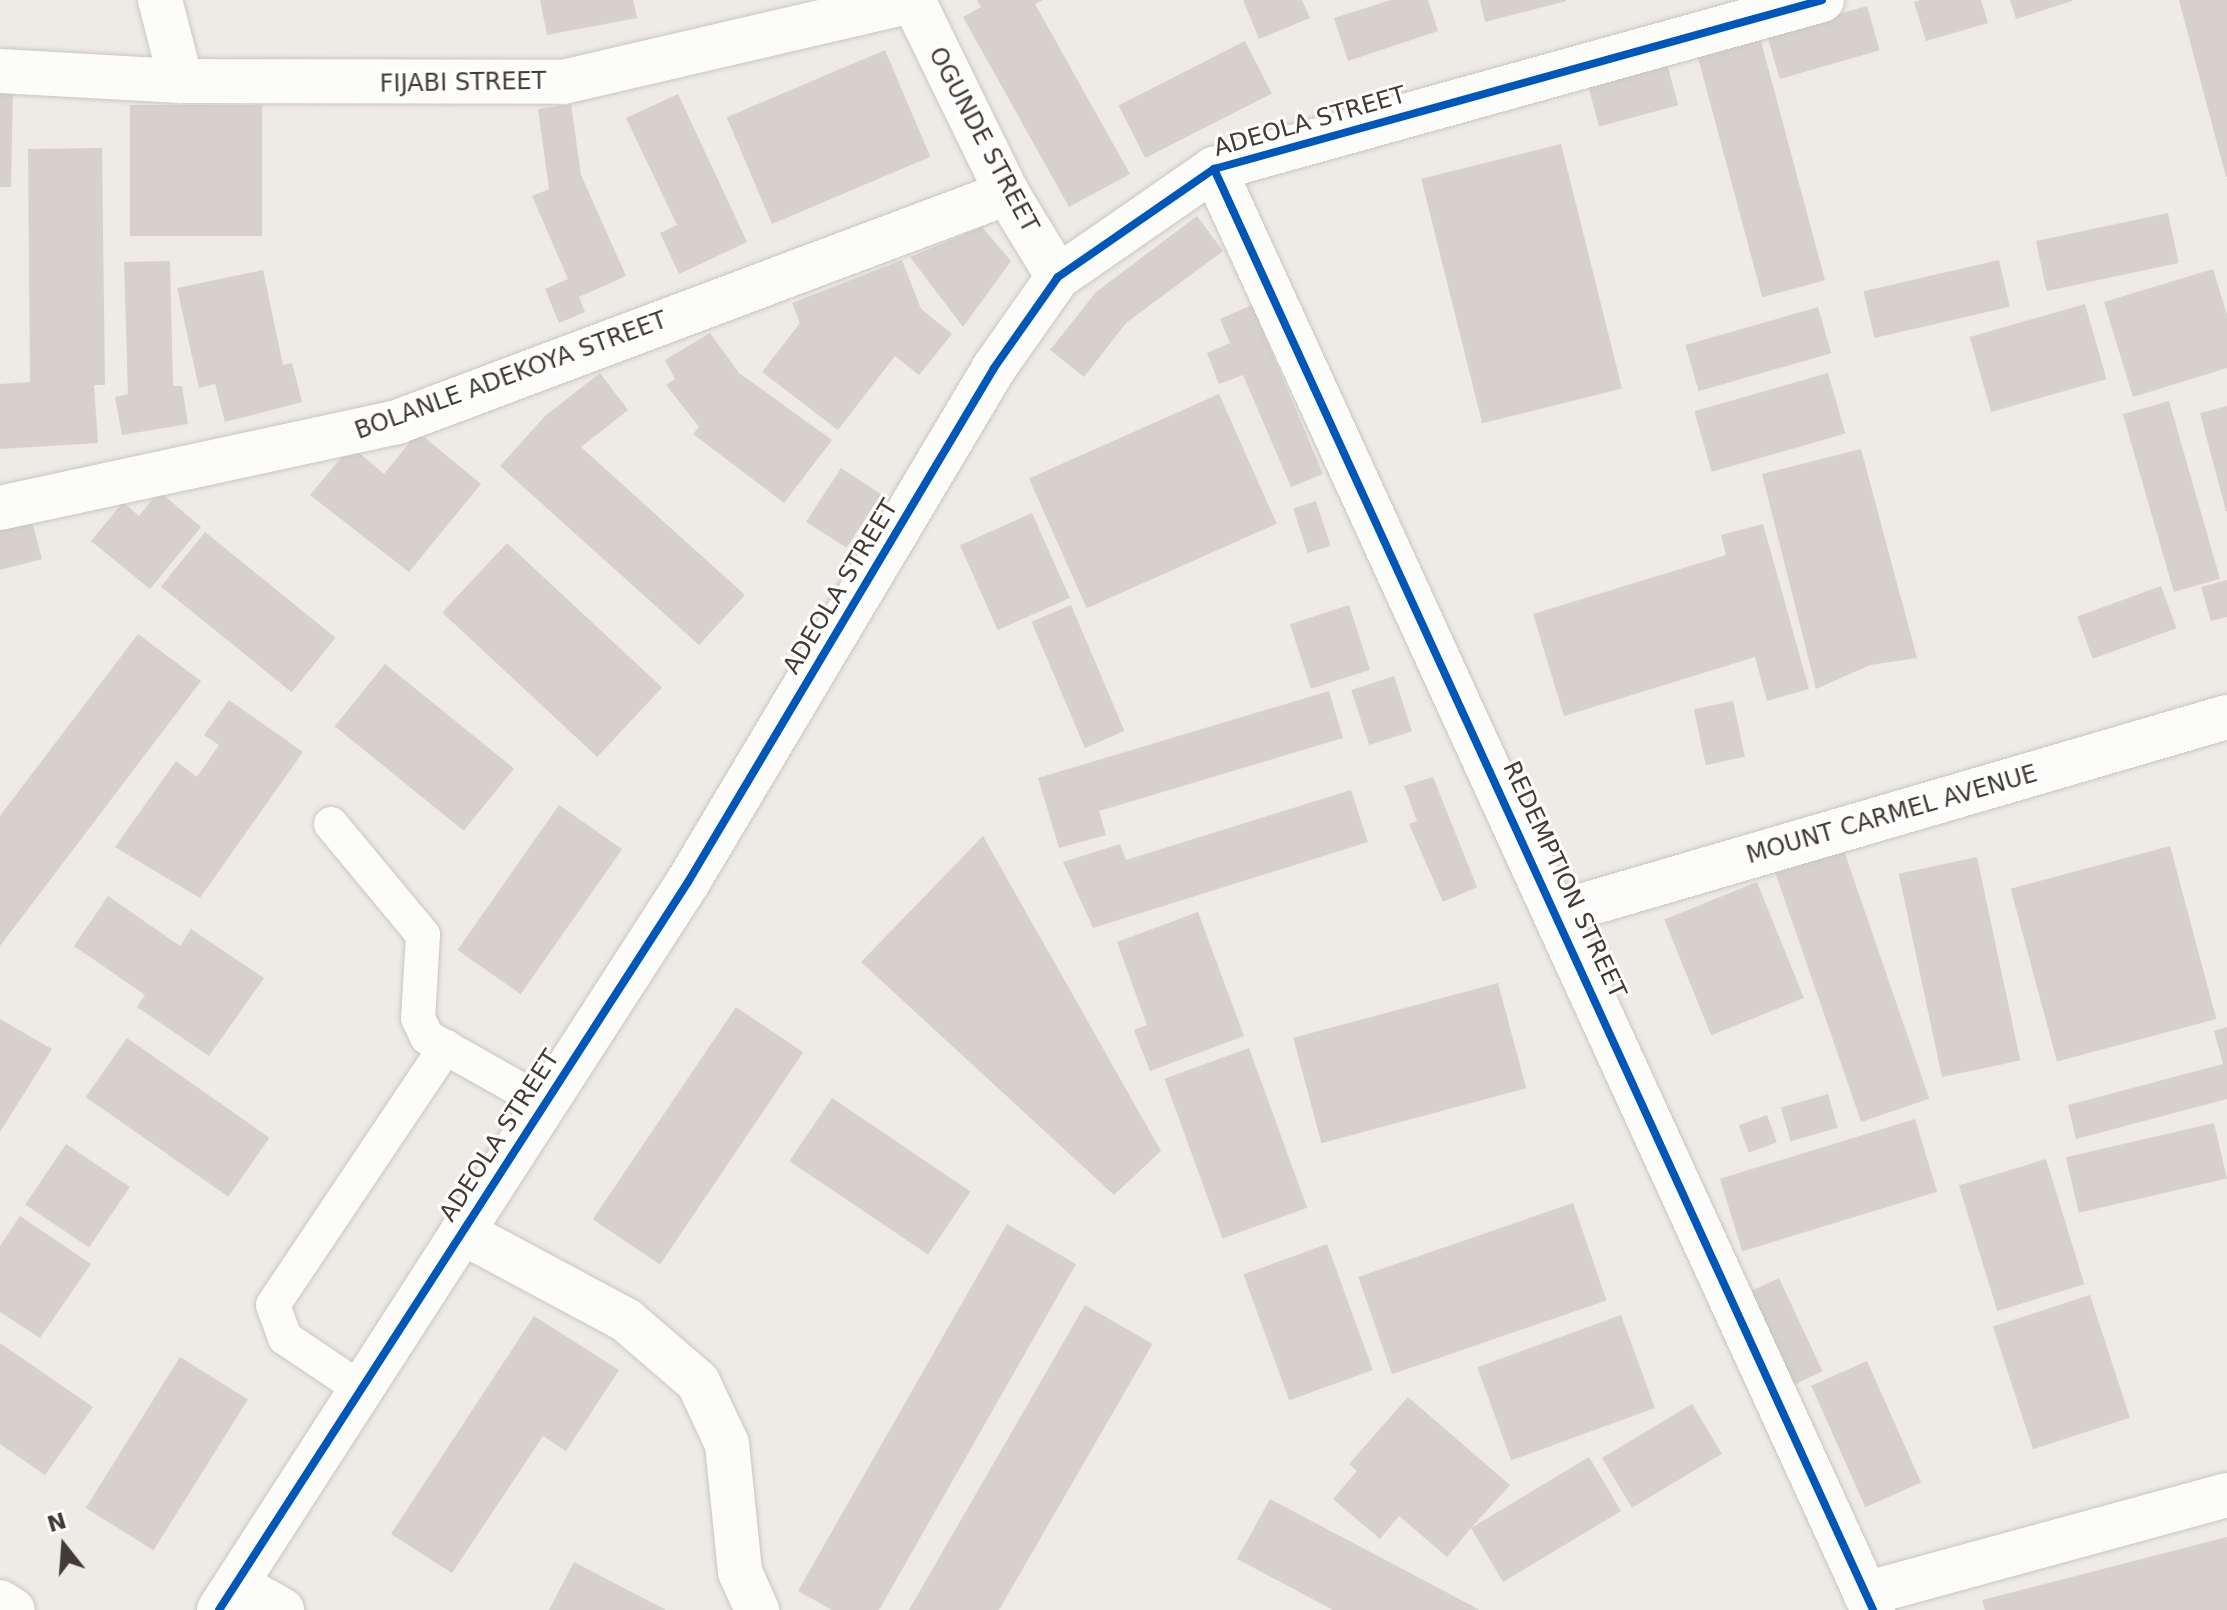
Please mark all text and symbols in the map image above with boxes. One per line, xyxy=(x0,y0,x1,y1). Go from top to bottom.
street label: OGUNDE STREET xyxy=(922,42,1044,238)
street label: FIJABI STREET xyxy=(379,67,547,99)
street label: ADEOLA STREET xyxy=(1211,81,1409,163)
street label: BOLANLE ADEKOYA STREET xyxy=(351,306,671,446)
street label: ADEOLA STREET xyxy=(778,495,904,679)
street label: REDEMPTION STREET xyxy=(1496,757,1632,1003)
street label: MOUNT CARMEL AVENUE xyxy=(1743,760,2041,870)
street label: ADEOLA STREET xyxy=(434,1045,566,1227)
north arrow xyxy=(24,1506,104,1586)
text: N xyxy=(44,1508,69,1537)

